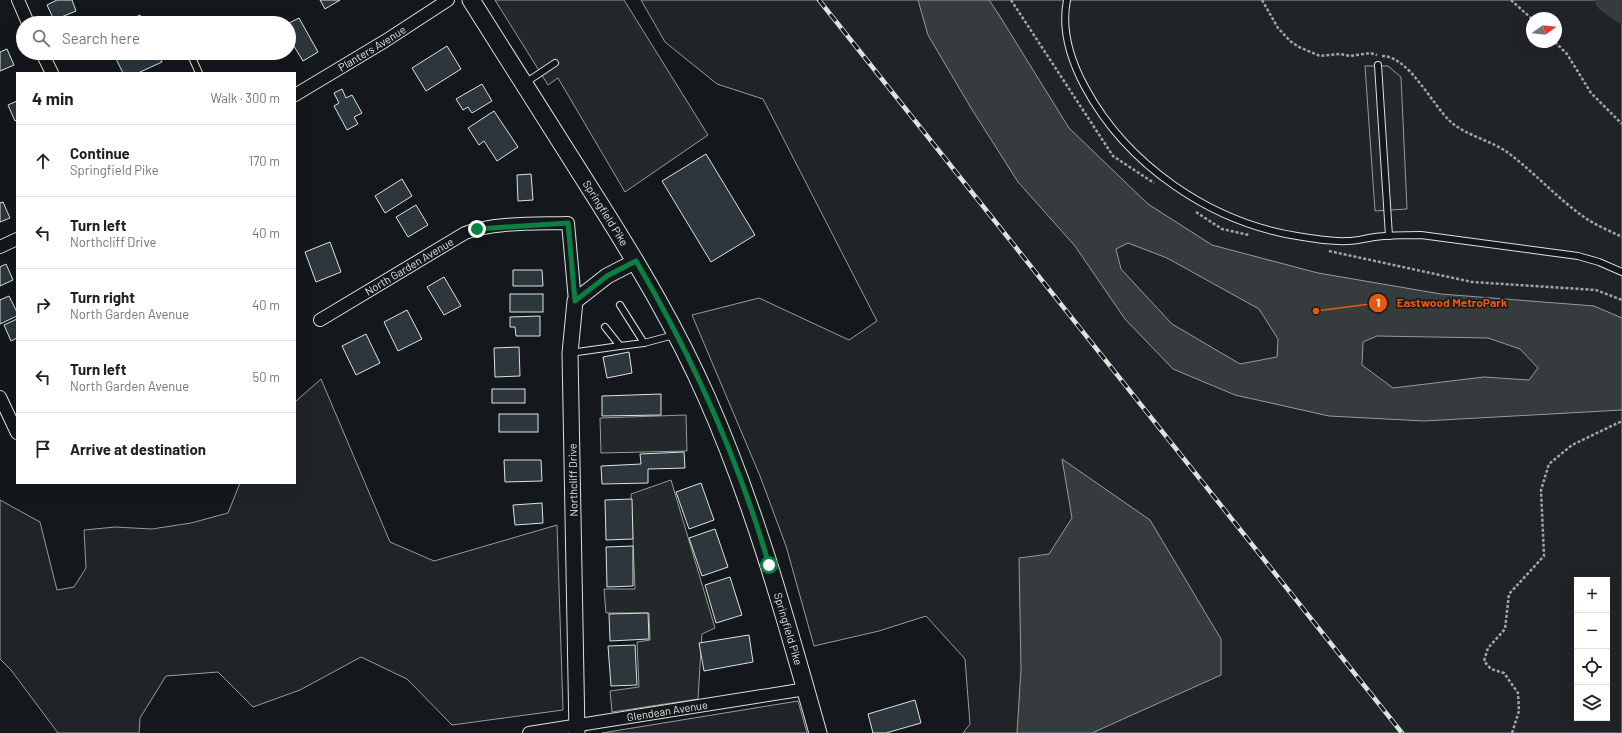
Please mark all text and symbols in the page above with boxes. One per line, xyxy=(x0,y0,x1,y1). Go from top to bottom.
north arrow xyxy=(1526,12,1562,48)
search box xyxy=(16,16,296,60)
street label: Planters Avenue xyxy=(336,22,408,74)
icon: search xyxy=(30,27,52,49)
text: Search here xyxy=(62,29,140,47)
text: 4 min xyxy=(32,88,74,108)
text: Walk · 300 m xyxy=(210,90,280,106)
text: Continue xyxy=(70,144,130,162)
icon: ahead xyxy=(32,150,54,172)
text: 170 m xyxy=(249,153,280,169)
text: Springfield Pike xyxy=(70,162,159,178)
street label: Springfield Pike xyxy=(581,178,631,248)
text: Turn left xyxy=(70,216,126,234)
route end xyxy=(468,220,486,238)
icon: left xyxy=(32,222,54,244)
text: 40 m xyxy=(252,225,280,241)
text: Northcliff Drive xyxy=(70,234,156,250)
street label: North Garden Avenue xyxy=(362,234,456,298)
text: Turn right xyxy=(70,288,135,306)
callout: Eastwood MetroPark xyxy=(1368,291,1515,315)
icon: right xyxy=(32,294,54,316)
text: 1 xyxy=(1376,295,1380,309)
text: Eastwood MetroPark xyxy=(1397,295,1508,309)
text: 40 m xyxy=(252,297,280,313)
text: North Garden Avenue xyxy=(70,306,189,322)
text: Turn left xyxy=(70,360,126,378)
icon: left xyxy=(32,366,54,388)
text: 50 m xyxy=(253,369,280,385)
text: North Garden Avenue xyxy=(70,378,189,394)
icon: arrive xyxy=(32,438,54,460)
text: Arrive at destination xyxy=(70,440,206,458)
street label: Northcliff Drive xyxy=(565,443,580,517)
route start xyxy=(760,556,778,574)
map controls xyxy=(1574,577,1610,721)
button: + xyxy=(1574,577,1610,613)
street label: Springfield Pike xyxy=(772,591,805,667)
button: − xyxy=(1574,613,1610,649)
button: locate xyxy=(1574,649,1610,685)
button: layers xyxy=(1574,685,1610,721)
street label: Glendean Avenue xyxy=(626,698,709,723)

